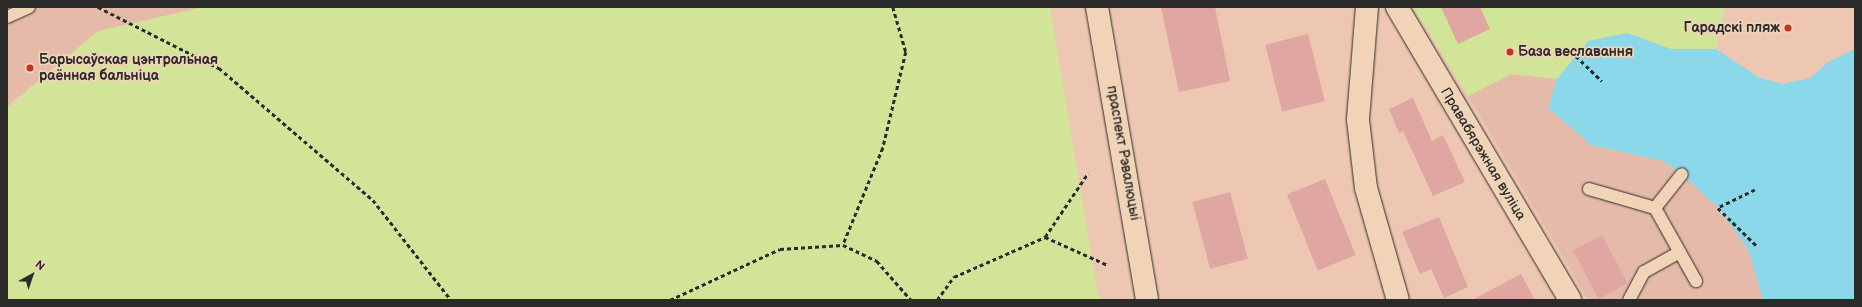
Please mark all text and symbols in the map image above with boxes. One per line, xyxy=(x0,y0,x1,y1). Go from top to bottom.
place label: Гарадскі пляж xyxy=(1684,20,1780,36)
marker: Гарадскі пляж xyxy=(1783,23,1793,33)
place label: База веславання xyxy=(1518,44,1633,60)
marker: База веславання xyxy=(1505,47,1515,57)
place label: Барысаўская цэнтральная раённая бальніца xyxy=(39,52,218,84)
marker: Барысаўская цэнтральная раённая бальніца xyxy=(24,62,36,74)
street label: праспект Рэвалюцыі xyxy=(1103,84,1143,222)
street label: Правабярэжная вуліца xyxy=(1437,85,1529,223)
north arrow xyxy=(12,255,52,295)
text: N xyxy=(33,258,47,273)

